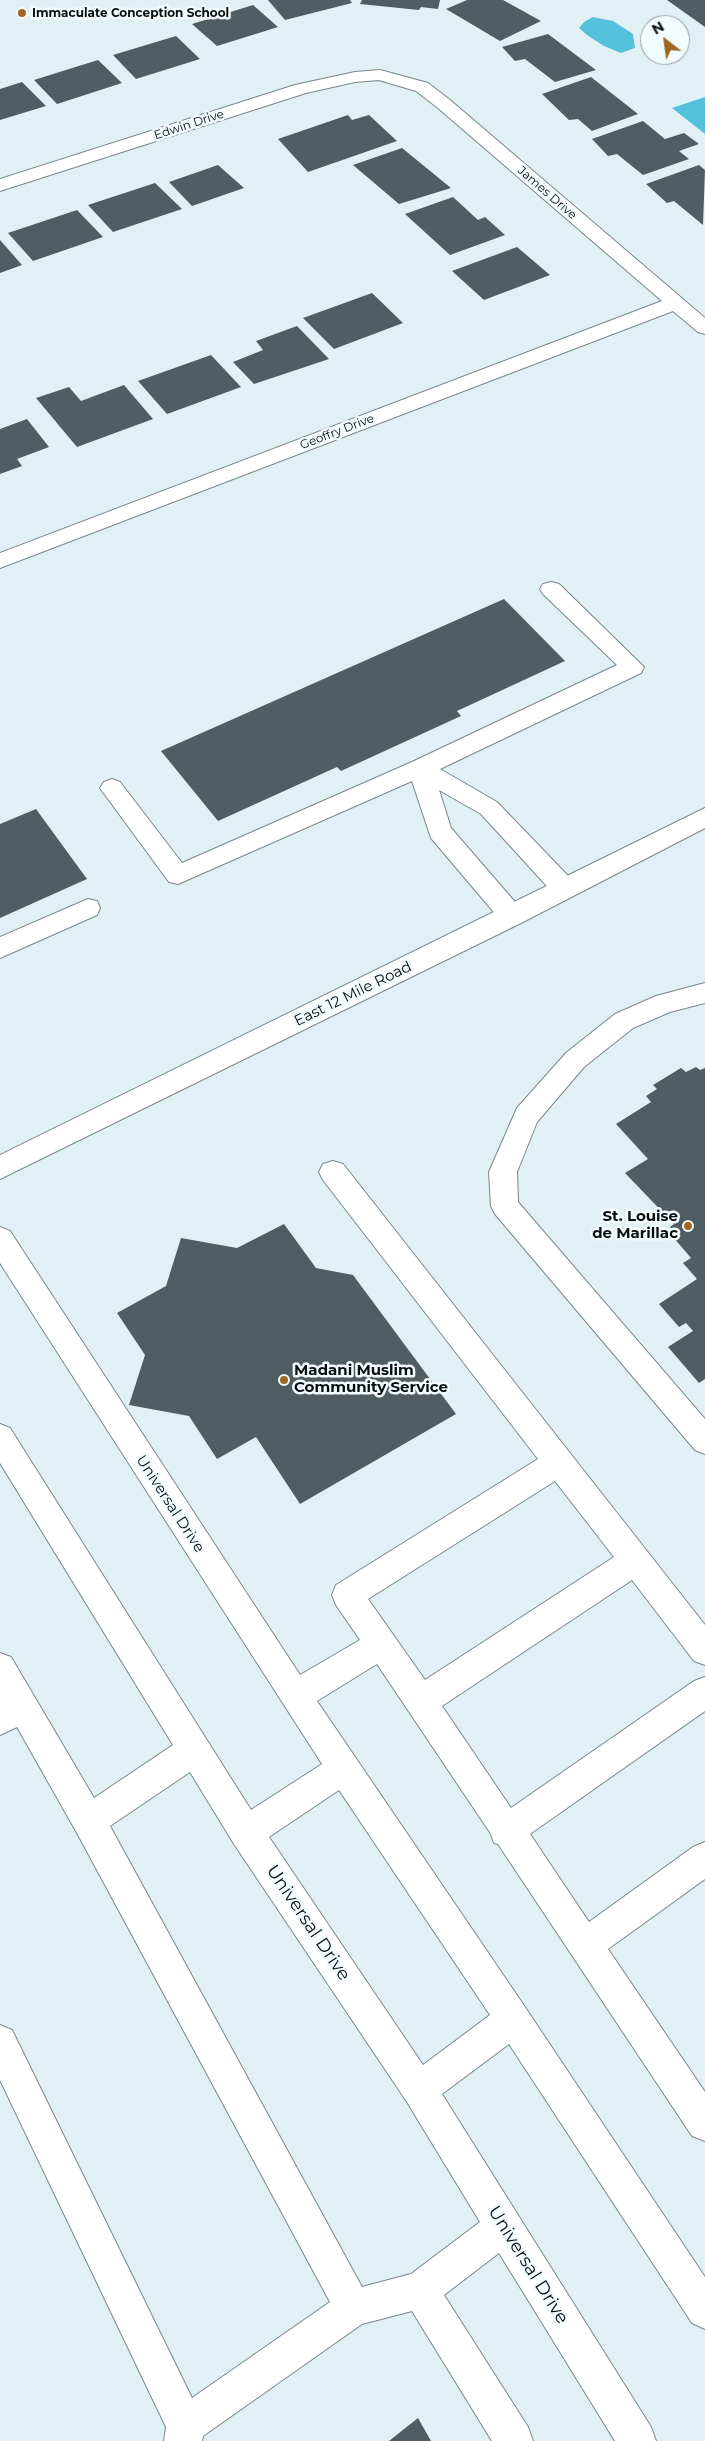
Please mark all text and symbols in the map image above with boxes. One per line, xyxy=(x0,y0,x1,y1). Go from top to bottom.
place label: Immaculate Conception School xyxy=(32,6,229,20)
marker: Immaculate Conception School xyxy=(16,7,28,19)
north arrow xyxy=(640,15,690,65)
text: N xyxy=(649,17,667,38)
street label: Edwin Drive xyxy=(152,107,226,143)
street label: James Drive xyxy=(515,163,579,223)
street label: Geoffry Drive xyxy=(298,411,376,453)
street label: East 12 Mile Road xyxy=(291,958,415,1030)
place label: St. Louise de Marillac xyxy=(592,1208,678,1243)
marker: St. Louise de Marillac xyxy=(682,1220,694,1232)
place label: Madani Muslim Community Service xyxy=(294,1362,448,1397)
marker: Madani Muslim Community Service xyxy=(278,1374,290,1386)
street label: Universal Drive xyxy=(132,1452,208,1556)
street label: Universal Drive xyxy=(261,1861,355,1985)
street label: Universal Drive xyxy=(483,2202,573,2328)

